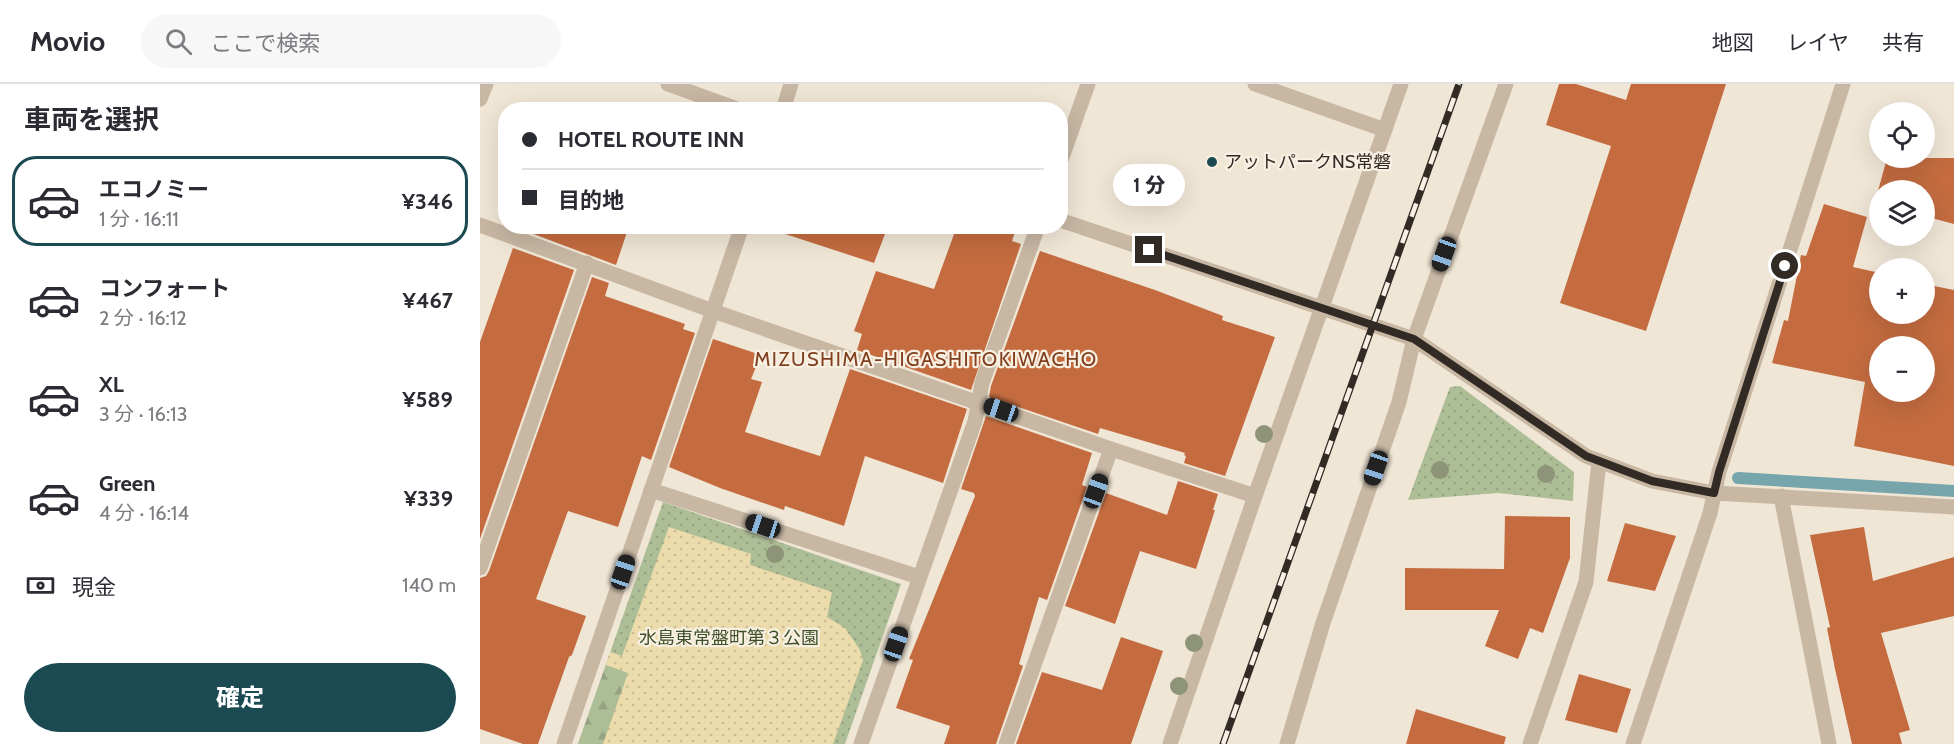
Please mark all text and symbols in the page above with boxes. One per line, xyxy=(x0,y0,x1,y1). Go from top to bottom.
search box xyxy=(141,14,561,68)
text: Movio xyxy=(30,24,105,58)
icon: search xyxy=(162,25,195,58)
text: ここで検索 xyxy=(210,30,320,57)
text: 地図 xyxy=(1712,30,1754,55)
text: レイヤ xyxy=(1787,30,1849,55)
text: 共有 xyxy=(1882,30,1924,55)
map controls xyxy=(1869,102,1935,402)
button: locate xyxy=(1869,102,1935,168)
text: 車両を選択 xyxy=(24,103,159,136)
text: HOTEL ROUTE INN xyxy=(558,126,744,153)
place label: アットパークNS常磐 xyxy=(1224,151,1391,173)
marker: アットパークNS常磐 xyxy=(1205,155,1219,169)
callout: 1 分 xyxy=(1113,163,1185,205)
text: 1 分 xyxy=(1133,173,1165,197)
icon: car xyxy=(27,174,81,228)
text: エコノミー xyxy=(99,176,209,203)
button: layers xyxy=(1869,180,1935,246)
text: 目的地 xyxy=(558,187,624,214)
text: ¥346 xyxy=(402,188,453,215)
text: 1 分 · 16:11 xyxy=(99,207,179,231)
car xyxy=(1429,234,1459,274)
route end xyxy=(1135,236,1162,263)
route start xyxy=(1771,252,1798,279)
button: + xyxy=(1869,258,1935,324)
icon: car xyxy=(27,273,81,327)
text: コンフォート xyxy=(99,275,230,302)
text: ¥467 xyxy=(402,287,453,314)
text: 2 分 · 16:12 xyxy=(99,306,187,330)
button: − xyxy=(1869,336,1935,402)
district label: MIZUSHIMA-HIGASHITOKIWACHO xyxy=(754,347,1098,371)
text: XL xyxy=(99,371,124,398)
icon: car xyxy=(27,372,81,426)
text: ¥589 xyxy=(402,386,453,413)
car xyxy=(981,396,1021,424)
text: 3 分 · 16:13 xyxy=(99,402,187,426)
car xyxy=(1362,448,1390,488)
text: Green xyxy=(99,470,155,497)
icon: car xyxy=(27,471,81,525)
car xyxy=(1081,471,1111,511)
text: ¥339 xyxy=(404,485,453,512)
text: 4 分 · 16:14 xyxy=(99,501,189,525)
car xyxy=(743,512,783,540)
car xyxy=(609,552,637,592)
icon: cash xyxy=(24,569,57,602)
text: 140 m xyxy=(402,573,456,597)
text: 現金 xyxy=(72,574,116,601)
car xyxy=(882,624,910,664)
park label: 水島東常盤町第３公園 xyxy=(639,627,819,649)
button: 確定 xyxy=(24,663,456,732)

